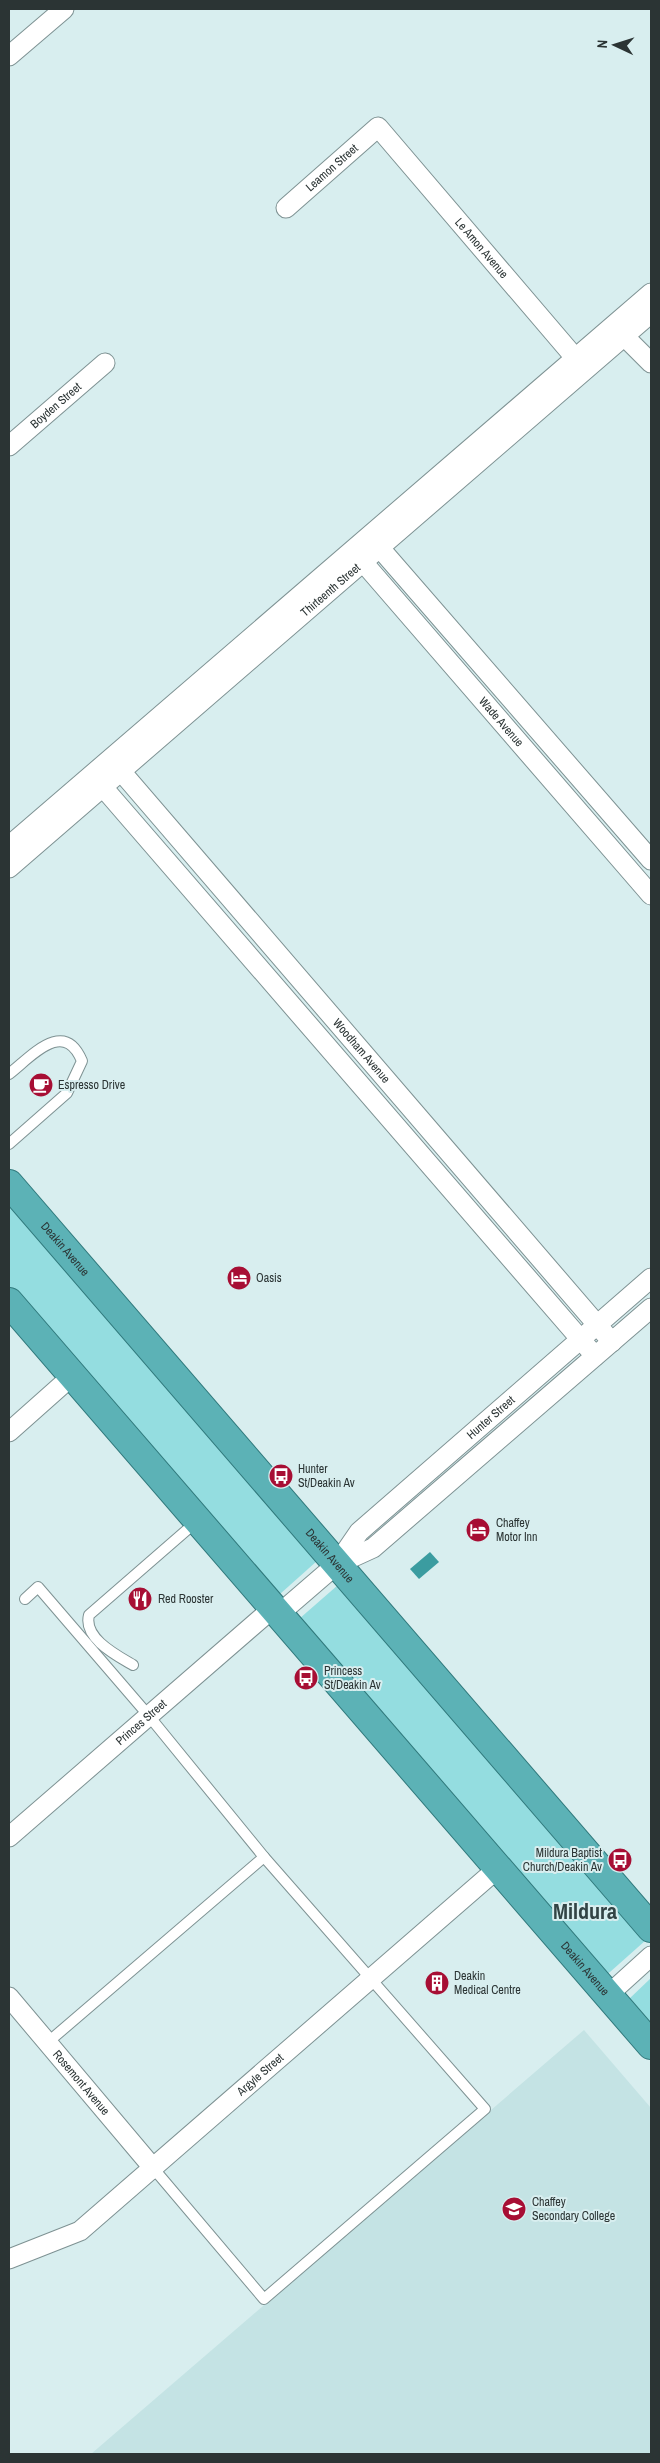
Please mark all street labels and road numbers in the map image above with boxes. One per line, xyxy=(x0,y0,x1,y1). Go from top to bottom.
street label: Leamon Street xyxy=(302,140,362,195)
street label: Le Amon Avenue xyxy=(451,215,512,282)
street label: Boyden Street xyxy=(27,379,85,432)
street label: Thirteenth Street xyxy=(297,560,364,620)
street label: Wade Avenue xyxy=(475,694,527,750)
street label: Woodham Avenue xyxy=(329,1015,394,1086)
street label: Deakin Avenue xyxy=(37,1219,93,1280)
street label: Hunter Street xyxy=(463,1392,518,1443)
street label: Deakin Avenue xyxy=(302,1525,358,1586)
street label: Princes Street xyxy=(112,1696,170,1749)
street label: Deakin Avenue xyxy=(557,1938,613,1999)
street label: Rosemont Avenue xyxy=(49,2047,113,2119)
street label: Argyle Street xyxy=(233,2050,287,2100)

